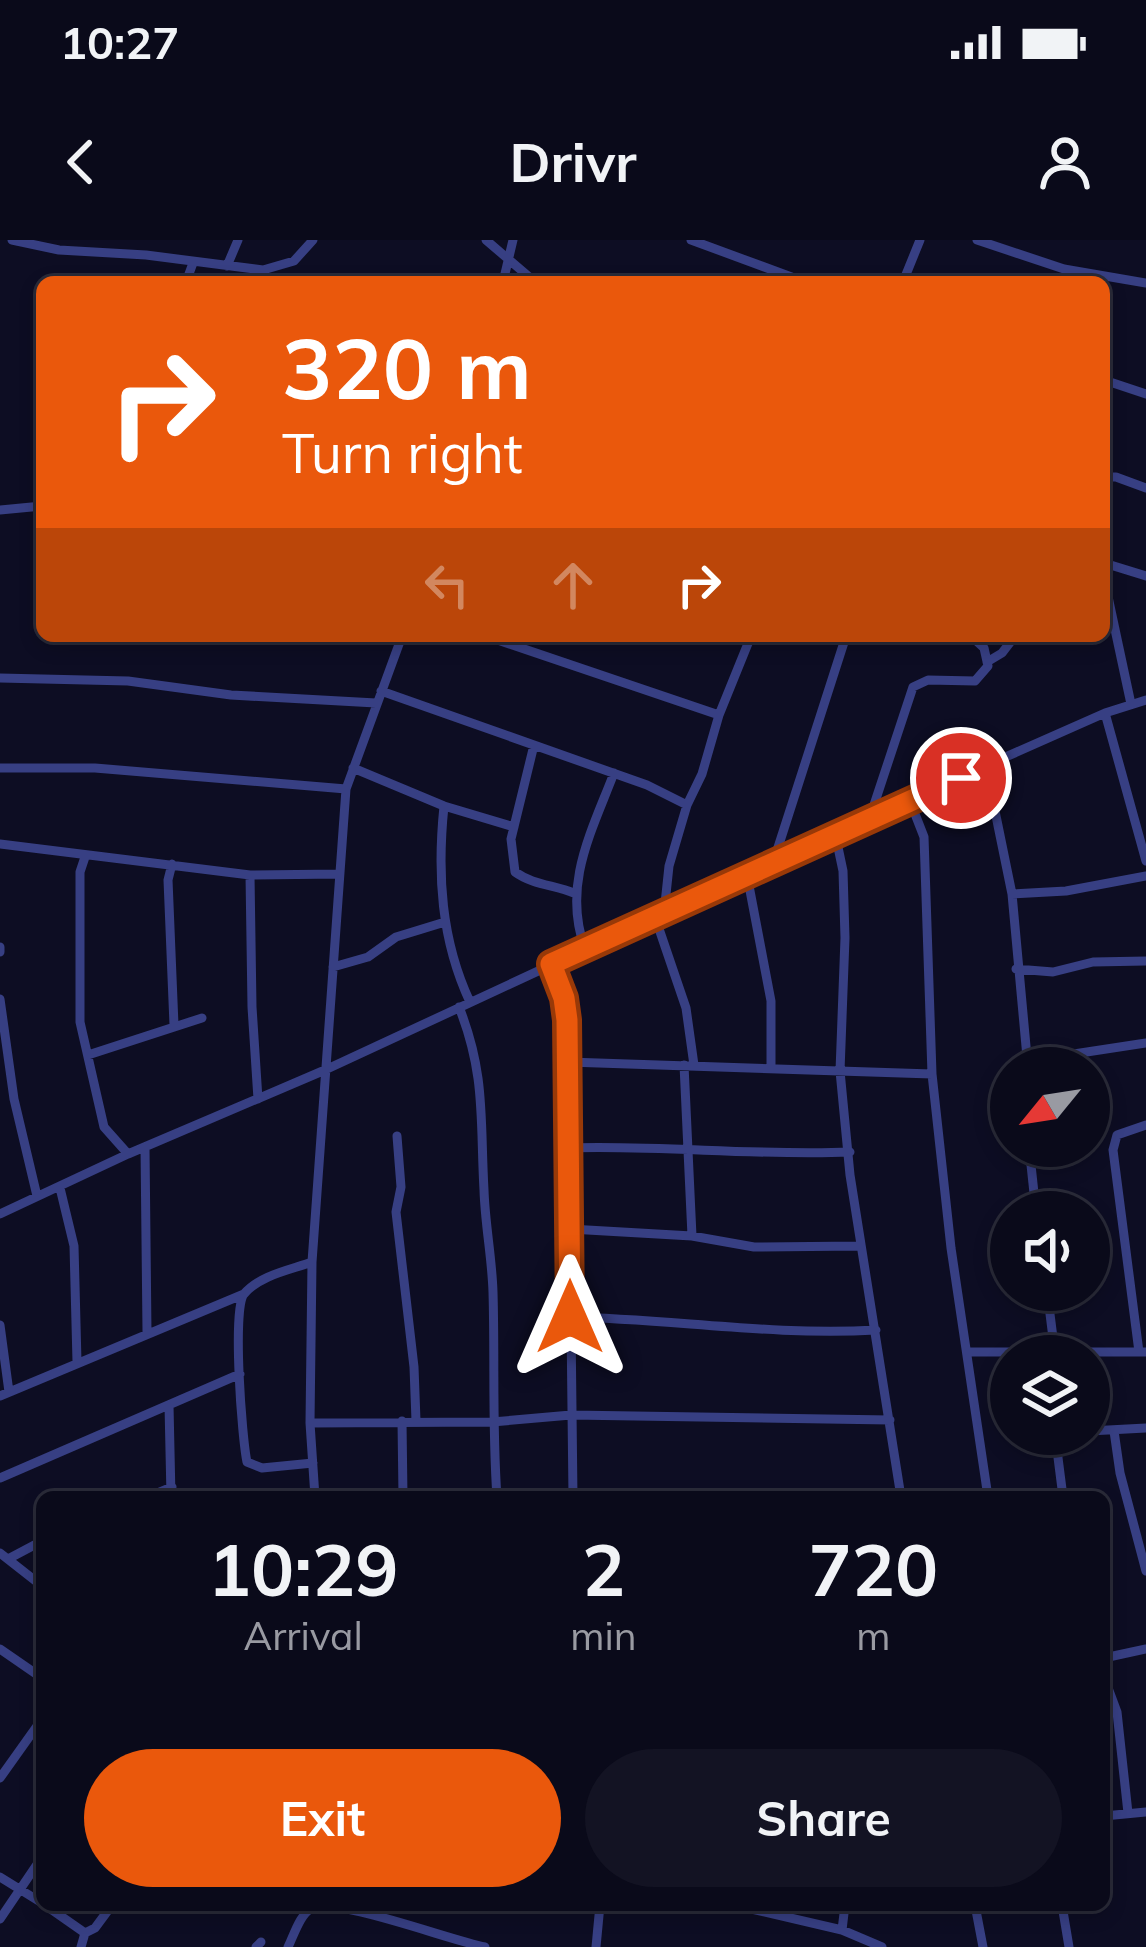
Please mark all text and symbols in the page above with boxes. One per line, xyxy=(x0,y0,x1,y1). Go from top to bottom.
text: 10:27 xyxy=(60,14,179,70)
text: Drivr xyxy=(509,128,637,196)
icon: back xyxy=(48,129,114,195)
icon: person xyxy=(1032,129,1098,195)
text: 320 m xyxy=(282,315,532,420)
icon: right xyxy=(84,324,240,480)
text: Turn right xyxy=(282,419,523,487)
icon: left xyxy=(414,552,480,618)
icon: ahead xyxy=(540,552,606,618)
icon: right xyxy=(666,552,732,618)
pin xyxy=(910,727,1012,829)
icon: arrive xyxy=(928,745,994,811)
north arrow xyxy=(990,1047,1110,1167)
map controls xyxy=(990,1047,1110,1455)
button: sound xyxy=(990,1191,1110,1311)
position arrow xyxy=(507,1254,633,1380)
button: layers xyxy=(990,1335,1110,1455)
text: 10:29 xyxy=(208,1524,398,1614)
text: 2 xyxy=(582,1524,625,1614)
text: 720 xyxy=(809,1524,938,1614)
text: Arrival xyxy=(244,1611,363,1660)
text: min xyxy=(570,1611,637,1660)
text: m xyxy=(856,1611,890,1660)
button: Exit xyxy=(84,1749,561,1887)
button: Share xyxy=(585,1749,1062,1887)

